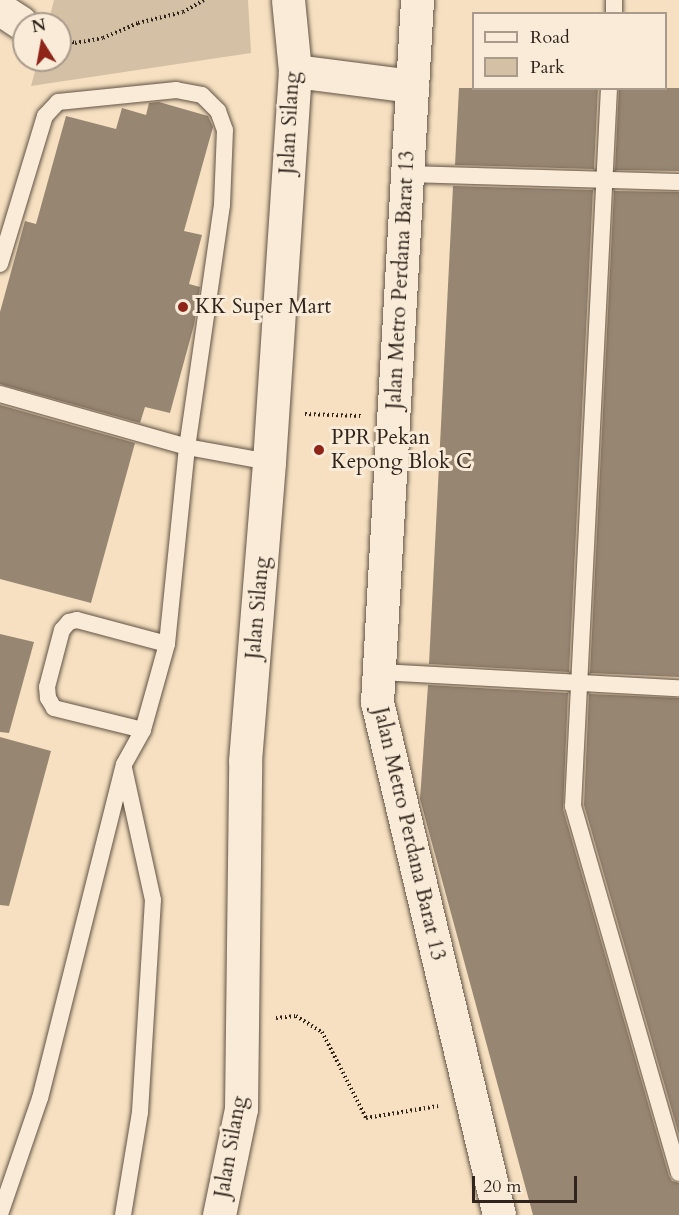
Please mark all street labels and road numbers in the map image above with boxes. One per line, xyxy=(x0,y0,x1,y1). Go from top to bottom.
street label: Jalan Silang xyxy=(275,71,305,175)
street label: Jalan Metro Perdana Barat 13 xyxy=(382,150,420,410)
street label: Jalan Silang xyxy=(241,556,275,660)
street label: Jalan Metro Perdana Barat 13 xyxy=(368,705,450,963)
street label: Jalan Silang xyxy=(210,1094,252,1200)

